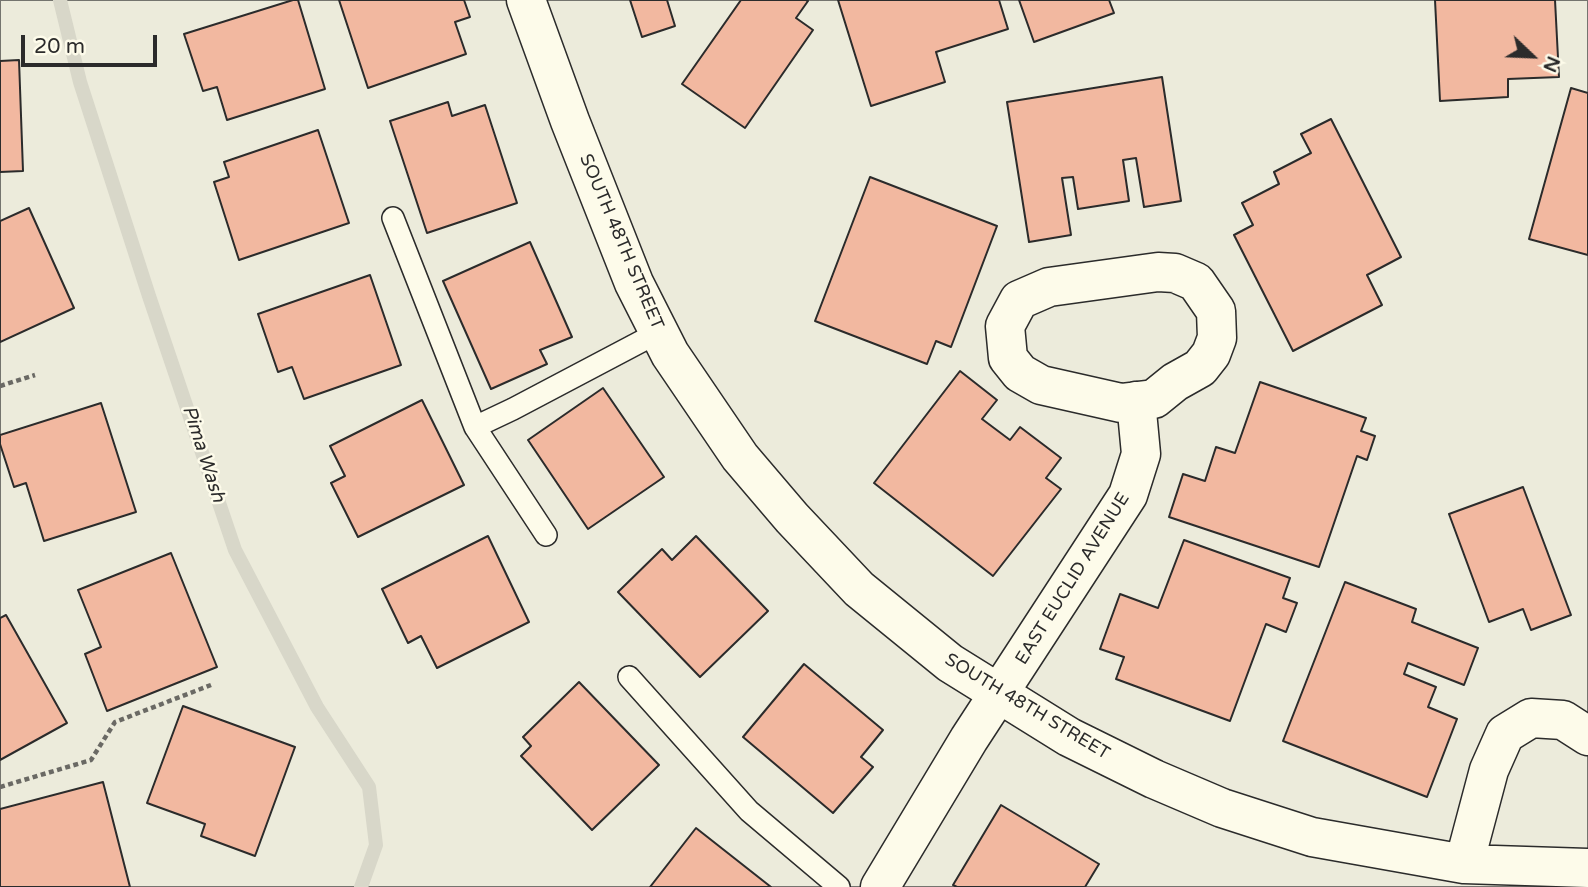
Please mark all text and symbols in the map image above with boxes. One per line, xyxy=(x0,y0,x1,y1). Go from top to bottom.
scale bar xyxy=(24,21,161,65)
north arrow xyxy=(1497,21,1567,91)
text: 20 m xyxy=(34,34,85,59)
text: N xyxy=(1538,53,1564,76)
street label: SOUTH 48TH STREET xyxy=(574,151,668,333)
water label: Pima Wash xyxy=(177,403,229,505)
street label: EAST EUCLID AVENUE xyxy=(1011,489,1135,669)
street label: SOUTH 48TH STREET xyxy=(941,649,1113,765)

